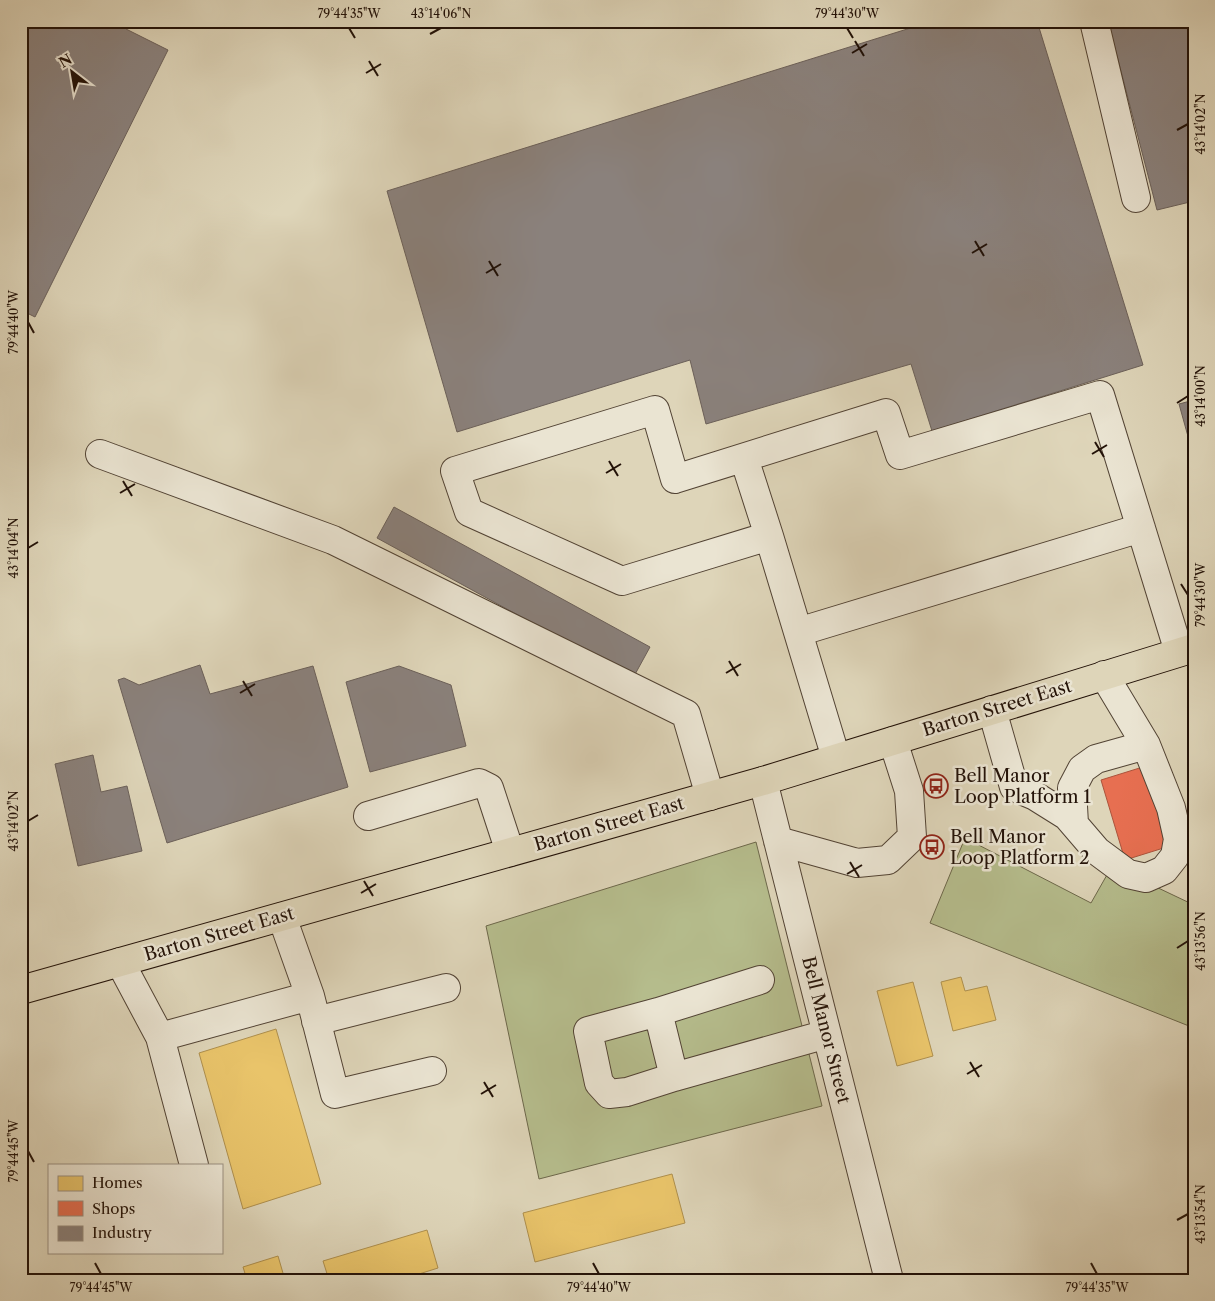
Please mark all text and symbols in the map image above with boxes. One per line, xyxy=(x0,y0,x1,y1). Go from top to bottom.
text: 79°44'35"W xyxy=(317,6,381,21)
text: 43°14'06"N xyxy=(411,6,471,21)
text: 79°44'30"W xyxy=(815,6,880,21)
north arrow xyxy=(48,48,98,98)
text: N xyxy=(55,50,75,72)
text: 43°14'02"N xyxy=(1193,93,1208,154)
text: 79°44'40"W xyxy=(6,289,21,354)
text: 43°14'00"N xyxy=(1193,365,1208,427)
text: 43°14'04"N xyxy=(6,518,21,578)
text: 79°44'30"W xyxy=(1193,562,1208,627)
street label: Barton Street East xyxy=(920,675,1075,741)
place label: Bell Manor Loop Platform 1 xyxy=(954,765,1091,808)
bus stop icon: Bell Manor Loop Platform 1 xyxy=(923,773,949,799)
text: 43°14'02"N xyxy=(6,790,21,851)
street label: Barton Street East xyxy=(532,792,687,856)
place label: Bell Manor Loop Platform 2 xyxy=(950,826,1090,869)
bus stop icon: Bell Manor Loop Platform 2 xyxy=(919,834,945,860)
street label: Barton Street East xyxy=(142,902,297,966)
text: 43°13'56"N xyxy=(1193,911,1208,971)
street label: Bell Manor Street xyxy=(797,954,855,1107)
text: 79°44'45"W xyxy=(6,1119,21,1182)
legend xyxy=(48,1164,222,1254)
text: Homes xyxy=(92,1173,143,1192)
text: 43°13'54"N xyxy=(1193,1184,1208,1244)
text: Shops xyxy=(92,1199,135,1218)
text: Industry xyxy=(92,1223,152,1242)
text: 79°44'45"W xyxy=(70,1280,133,1295)
text: 79°44'40"W xyxy=(567,1280,632,1295)
text: 79°44'35"W xyxy=(1065,1280,1129,1295)

